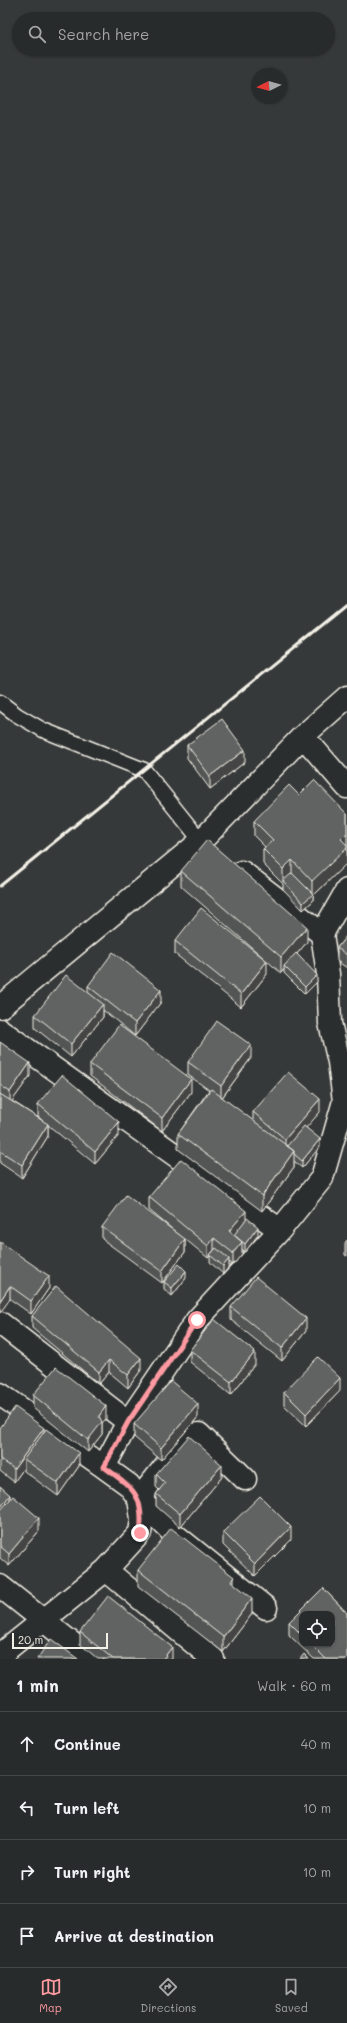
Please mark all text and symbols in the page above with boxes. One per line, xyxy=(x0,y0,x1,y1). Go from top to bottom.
search box xyxy=(12,12,335,56)
icon: search xyxy=(26,23,48,45)
text: Search here xyxy=(58,24,149,44)
north arrow xyxy=(251,68,287,104)
route start xyxy=(188,1311,206,1329)
route end xyxy=(131,1524,149,1542)
map controls xyxy=(299,1611,335,1647)
button: locate xyxy=(299,1611,335,1647)
scale bar xyxy=(12,1631,108,1650)
text: 20 m xyxy=(18,1632,43,1647)
text: 1 min xyxy=(16,1674,59,1696)
text: Walk · 60 m xyxy=(257,1677,331,1694)
icon: ahead xyxy=(16,1733,38,1755)
text: Continue xyxy=(54,1734,121,1754)
text: 40 m xyxy=(301,1735,331,1752)
icon: left xyxy=(16,1797,38,1819)
text: Turn left xyxy=(54,1798,119,1818)
text: 10 m xyxy=(303,1799,331,1816)
icon: right xyxy=(16,1861,38,1883)
text: Turn right xyxy=(54,1862,131,1882)
text: 10 m xyxy=(303,1863,331,1880)
icon: arrive xyxy=(16,1925,38,1947)
text: Arrive at destination xyxy=(54,1926,214,1946)
tab: Map xyxy=(39,1976,62,2015)
tab: Directions xyxy=(140,1976,196,2015)
tab: Saved xyxy=(275,1976,308,2015)

